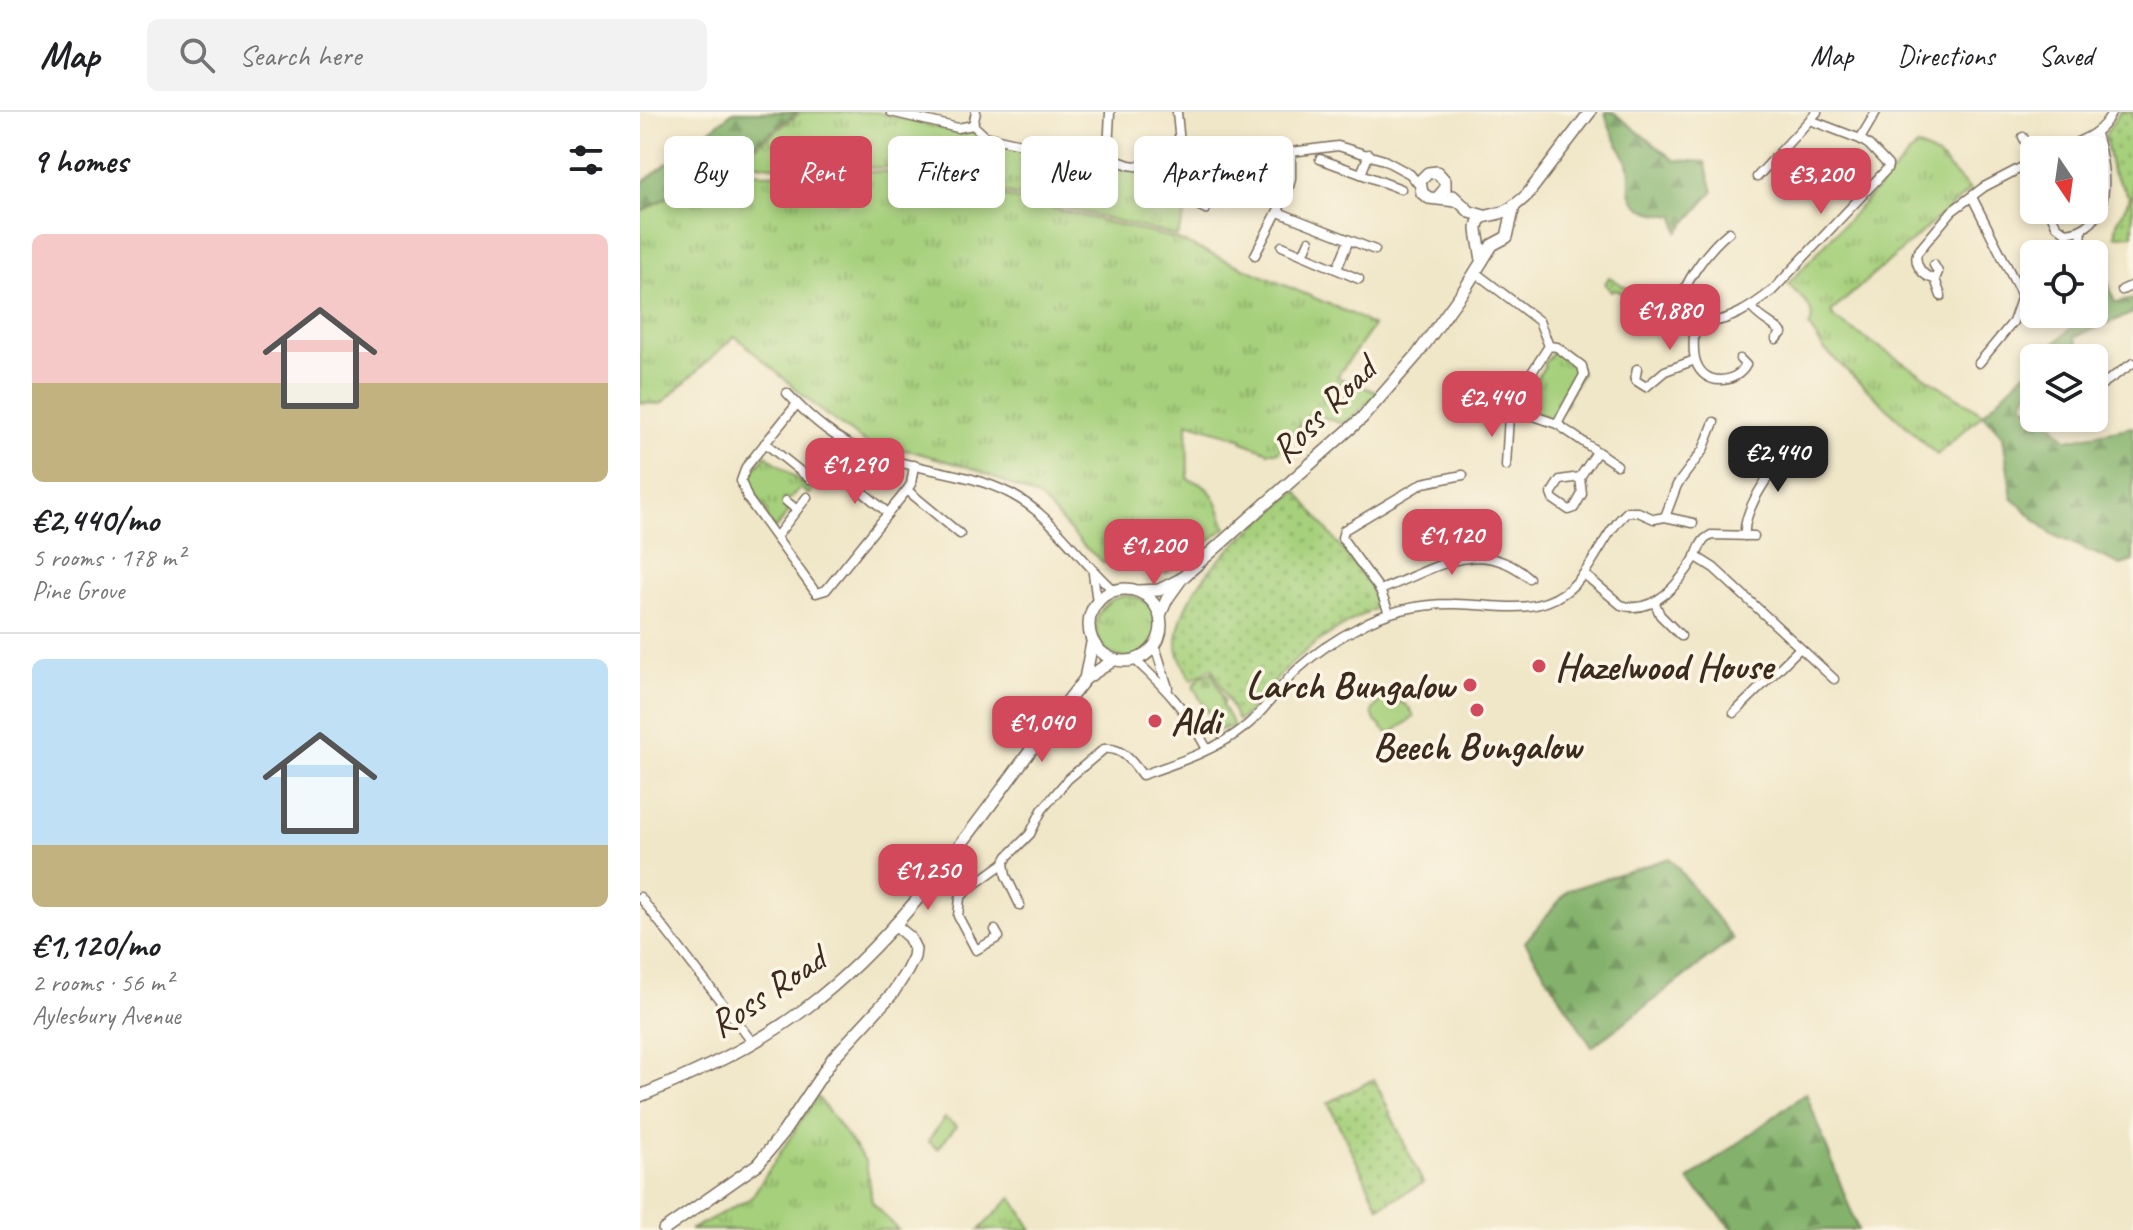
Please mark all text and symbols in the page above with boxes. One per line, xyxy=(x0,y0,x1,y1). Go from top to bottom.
search box xyxy=(147,19,707,91)
text: Map xyxy=(40,32,99,79)
icon: search xyxy=(175,33,219,77)
text: Search here xyxy=(239,36,361,74)
text: Map xyxy=(1810,38,1853,73)
text: Directions xyxy=(1897,38,1995,73)
text: Saved xyxy=(2039,38,2093,73)
chip: Buy xyxy=(664,136,754,208)
chip: Rent xyxy=(770,136,872,208)
chip: Filters xyxy=(888,136,1005,208)
chip: New xyxy=(1021,136,1118,208)
chip: Apartment xyxy=(1134,136,1293,208)
north arrow xyxy=(2020,136,2108,224)
map controls xyxy=(2020,136,2108,432)
icon: filters xyxy=(564,138,608,182)
text: 9 homes xyxy=(32,139,128,182)
pin: €3,200 xyxy=(1756,148,1886,216)
text: €3,200 xyxy=(1789,157,1853,190)
button: locate xyxy=(2020,240,2108,328)
pin: €1,880 xyxy=(1605,284,1735,352)
icon: home xyxy=(248,286,392,430)
text: €1,880 xyxy=(1638,293,1702,326)
street label: Ross Road xyxy=(1260,343,1390,472)
button: layers xyxy=(2020,344,2108,432)
pin: €2,440 xyxy=(1427,371,1557,439)
text: €2,440 xyxy=(1460,380,1524,413)
pin: €2,440 xyxy=(1713,426,1843,494)
text: €2,440 xyxy=(1746,435,1810,468)
pin: €1,290 xyxy=(790,438,920,506)
text: €1,290 xyxy=(823,447,887,480)
text: €2,440/mo xyxy=(32,498,159,541)
pin: €1,120 xyxy=(1387,509,1517,577)
text: €1,120 xyxy=(1420,518,1484,551)
pin: €1,200 xyxy=(1089,519,1219,587)
text: €1,200 xyxy=(1122,528,1186,561)
text: 5 rooms · 178 m² xyxy=(32,541,184,574)
text: Pine Grove xyxy=(32,574,124,607)
place label: Hazelwood House xyxy=(1555,643,1776,690)
marker: Hazelwood House xyxy=(1530,657,1548,675)
place label: Larch Bungalow xyxy=(1246,662,1457,709)
marker: Larch Bungalow xyxy=(1461,676,1479,694)
pin: €1,040 xyxy=(977,696,1107,764)
place label: Aldi xyxy=(1171,698,1224,745)
marker: Beech Bungalow xyxy=(1468,701,1486,719)
text: €1,040 xyxy=(1010,705,1074,738)
icon: home xyxy=(248,711,392,855)
marker: Aldi xyxy=(1146,712,1164,730)
place label: Beech Bungalow xyxy=(1373,723,1584,770)
pin: €1,250 xyxy=(863,844,993,912)
text: €1,250 xyxy=(896,853,960,886)
text: €1,120/mo xyxy=(32,923,159,966)
street label: Ross Road xyxy=(700,932,839,1048)
text: 2 rooms · 56 m² xyxy=(32,966,173,999)
text: Aylesbury Avenue xyxy=(32,999,181,1032)

